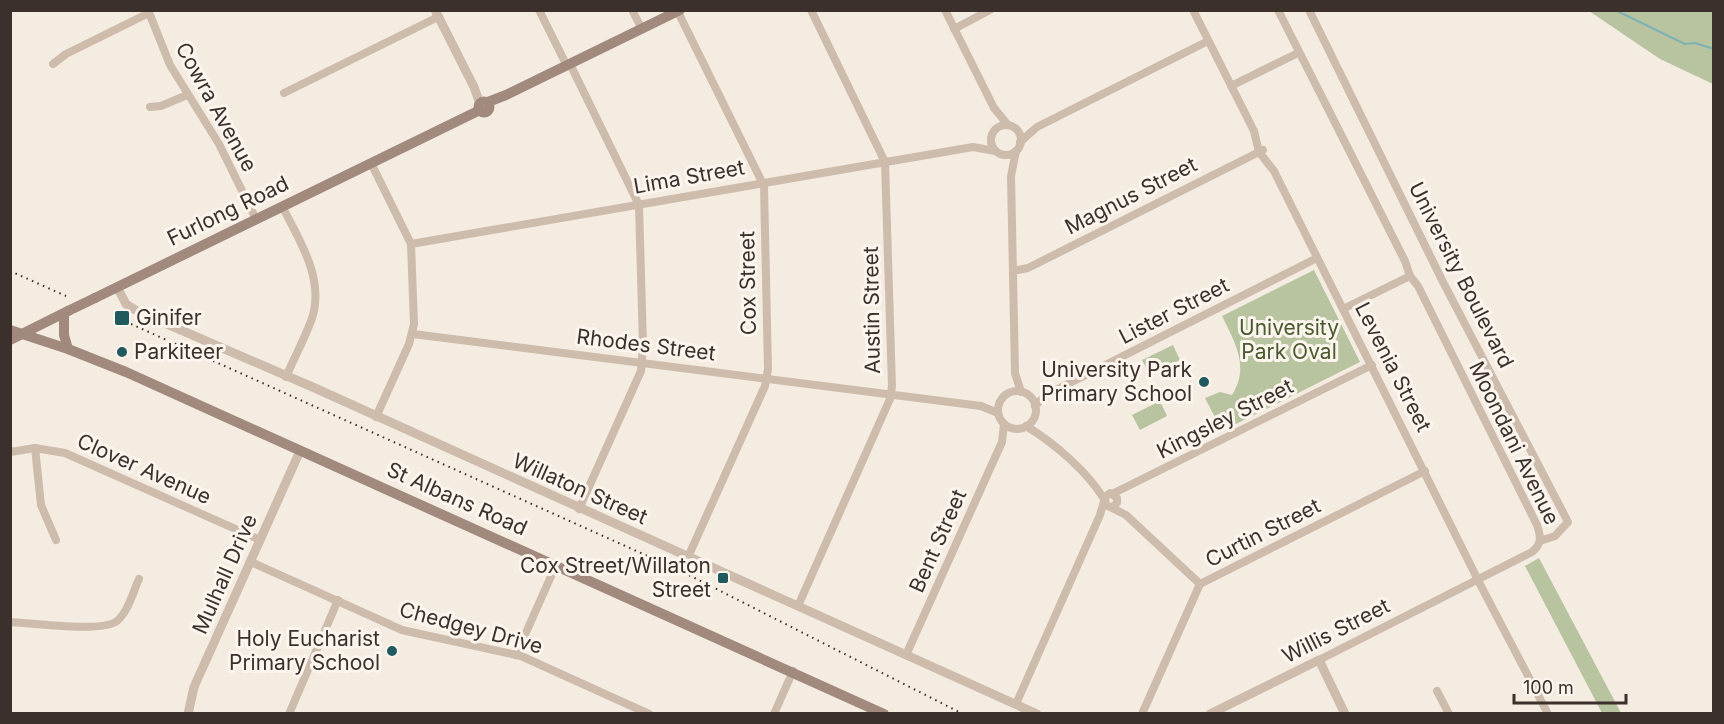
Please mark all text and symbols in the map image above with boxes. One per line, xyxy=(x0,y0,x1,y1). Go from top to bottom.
street label: Cowra Avenue xyxy=(171,38,262,176)
street label: Magnus Street xyxy=(1061,152,1201,240)
street label: Lima Street xyxy=(631,154,747,199)
street label: Furlong Road xyxy=(163,170,293,251)
street label: University Boulevard xyxy=(1404,178,1519,372)
street label: Cox Street xyxy=(734,231,761,335)
street label: Austin Street xyxy=(858,246,885,374)
street label: Lister Street xyxy=(1115,272,1233,349)
street label: Levenia Street xyxy=(1350,298,1437,436)
place label: Ginifer xyxy=(136,305,202,330)
marker: Ginifer xyxy=(113,309,131,327)
park label: University Park Oval xyxy=(1239,315,1339,364)
street label: Rhodes Street xyxy=(575,324,717,365)
place label: Parkiteer xyxy=(134,339,223,364)
marker: Parkiteer xyxy=(115,345,129,359)
place label: University Park Primary School xyxy=(1041,357,1192,406)
street label: Moondani Avenue xyxy=(1464,357,1565,528)
street label: Kingsley Street xyxy=(1152,373,1297,464)
marker: University Park Primary School xyxy=(1197,375,1211,389)
street label: Clover Avenue xyxy=(73,428,215,509)
street label: Willaton Street xyxy=(509,448,651,529)
street label: St Albans Road xyxy=(383,456,531,541)
street label: Bent Street xyxy=(904,485,971,596)
street label: Curtin Street xyxy=(1201,493,1324,572)
street label: Mulhall Drive xyxy=(187,510,262,638)
place label: Cox Street/Willaton Street xyxy=(520,553,711,602)
marker: Cox Street/Willaton Street xyxy=(716,571,730,585)
street label: Willis Street xyxy=(1278,593,1394,668)
street label: Chedgey Drive xyxy=(397,596,546,659)
place label: Holy Eucharist Primary School xyxy=(229,626,380,675)
marker: Holy Eucharist Primary School xyxy=(385,644,399,658)
scale bar xyxy=(1514,667,1626,705)
text: 100 m xyxy=(1523,677,1574,698)

